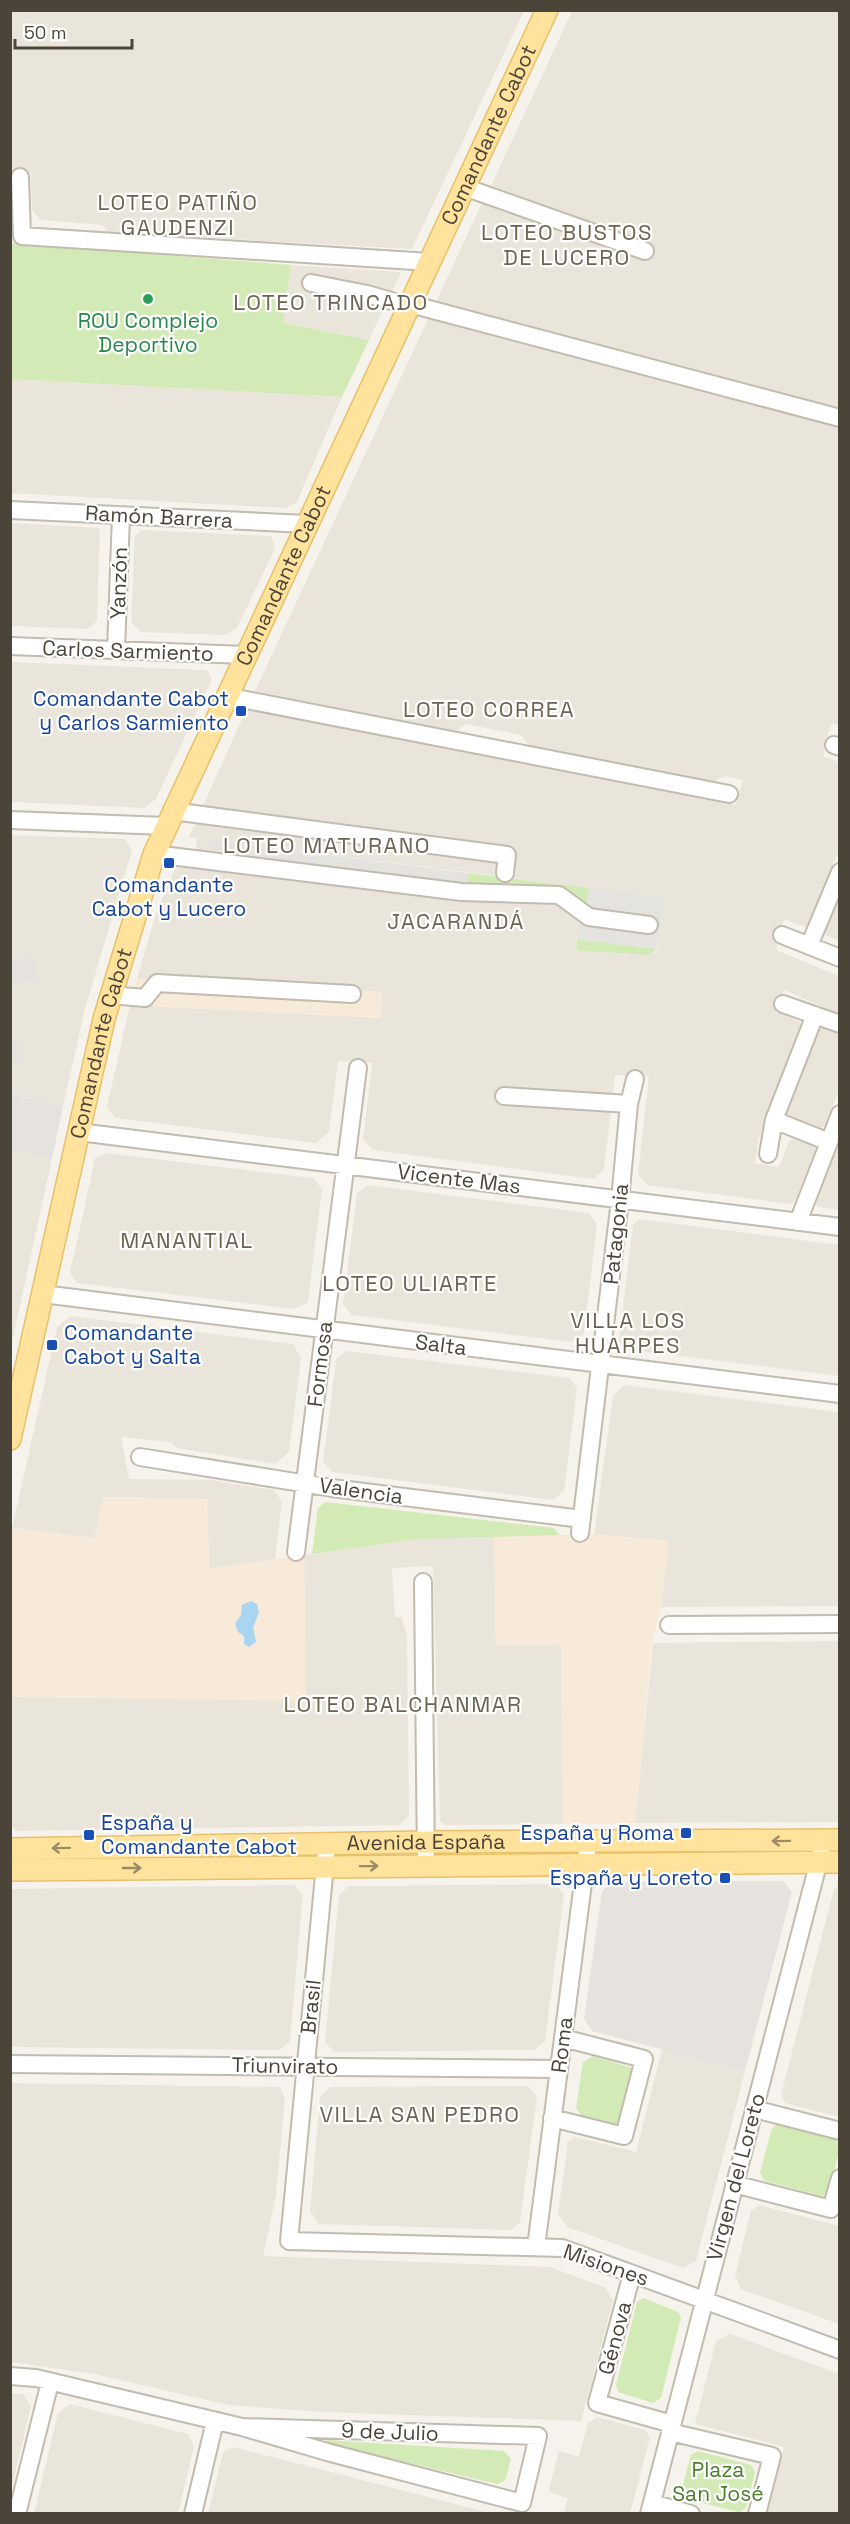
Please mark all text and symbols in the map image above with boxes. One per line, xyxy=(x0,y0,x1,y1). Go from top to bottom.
scale bar xyxy=(15,12,132,50)
text: 50 m xyxy=(24,21,66,44)
street label: Comandante Cabot xyxy=(435,40,542,229)
district label: LOTEO PATIÑO GAUDENZI xyxy=(97,188,259,241)
district label: LOTEO BUSTOS DE LUCERO xyxy=(481,218,653,271)
district label: LOTEO TRINCADO xyxy=(233,288,429,316)
marker: ROU Complejo Deportivo xyxy=(141,292,155,306)
place label: ROU Complejo Deportivo xyxy=(78,307,218,358)
street label: Comandante Cabot xyxy=(230,481,337,670)
street label: Ramón Barrera xyxy=(84,499,234,534)
street label: Yanzón xyxy=(104,546,133,620)
street label: Carlos Sarmiento xyxy=(42,634,214,667)
place label: Comandante Cabot y Carlos Sarmiento xyxy=(33,685,229,736)
district label: LOTEO CORREA xyxy=(403,695,575,723)
marker: Comandante Cabot y Carlos Sarmiento xyxy=(234,704,248,718)
district label: LOTEO MATURANO xyxy=(223,831,431,859)
marker: Comandante Cabot y Lucero xyxy=(162,856,176,870)
place label: Comandante Cabot y Lucero xyxy=(92,871,246,922)
district label: JACARANDÁ xyxy=(387,907,525,935)
street label: Comandante Cabot xyxy=(64,944,138,1141)
street label: Vicente Mas xyxy=(396,1158,522,1199)
street label: Patagonia xyxy=(597,1182,634,1286)
district label: MANANTIAL xyxy=(120,1226,254,1254)
district label: LOTEO ULIARTE xyxy=(322,1269,498,1297)
district label: VILLA LOS HUARPES xyxy=(570,1306,686,1359)
place label: Comandante Cabot y Salta xyxy=(64,1319,201,1370)
street label: Formosa xyxy=(301,1320,338,1408)
street label: Salta xyxy=(414,1328,468,1361)
marker: Comandante Cabot y Salta xyxy=(45,1338,59,1352)
street label: Valencia xyxy=(317,1471,405,1510)
district label: LOTEO BALCHANMAR xyxy=(284,1690,523,1718)
place label: España y Comandante Cabot xyxy=(101,1809,297,1860)
place label: España y Roma xyxy=(521,1819,674,1846)
marker: España y Roma xyxy=(679,1826,693,1840)
marker: España y Comandante Cabot xyxy=(82,1828,96,1842)
street label: Avenida España xyxy=(346,1828,505,1856)
one-way arrow xyxy=(772,1835,792,1847)
one-way arrow xyxy=(52,1842,72,1854)
one-way arrow xyxy=(358,1860,378,1872)
one-way arrow xyxy=(121,1862,141,1874)
place label: España y Loreto xyxy=(550,1864,713,1891)
marker: España y Loreto xyxy=(718,1871,732,1885)
street label: Brasil xyxy=(294,1978,327,2036)
street label: Roma xyxy=(545,2015,578,2075)
street label: Triunvirato xyxy=(231,2051,339,2080)
street label: Virgen del Loreto xyxy=(700,2090,771,2264)
district label: VILLA SAN PEDRO xyxy=(319,2100,521,2128)
street label: Misiones xyxy=(560,2237,653,2292)
street label: Génova xyxy=(592,2298,637,2377)
street label: 9 de Julio xyxy=(341,2416,439,2447)
park label: Plaza San José xyxy=(672,2456,764,2507)

